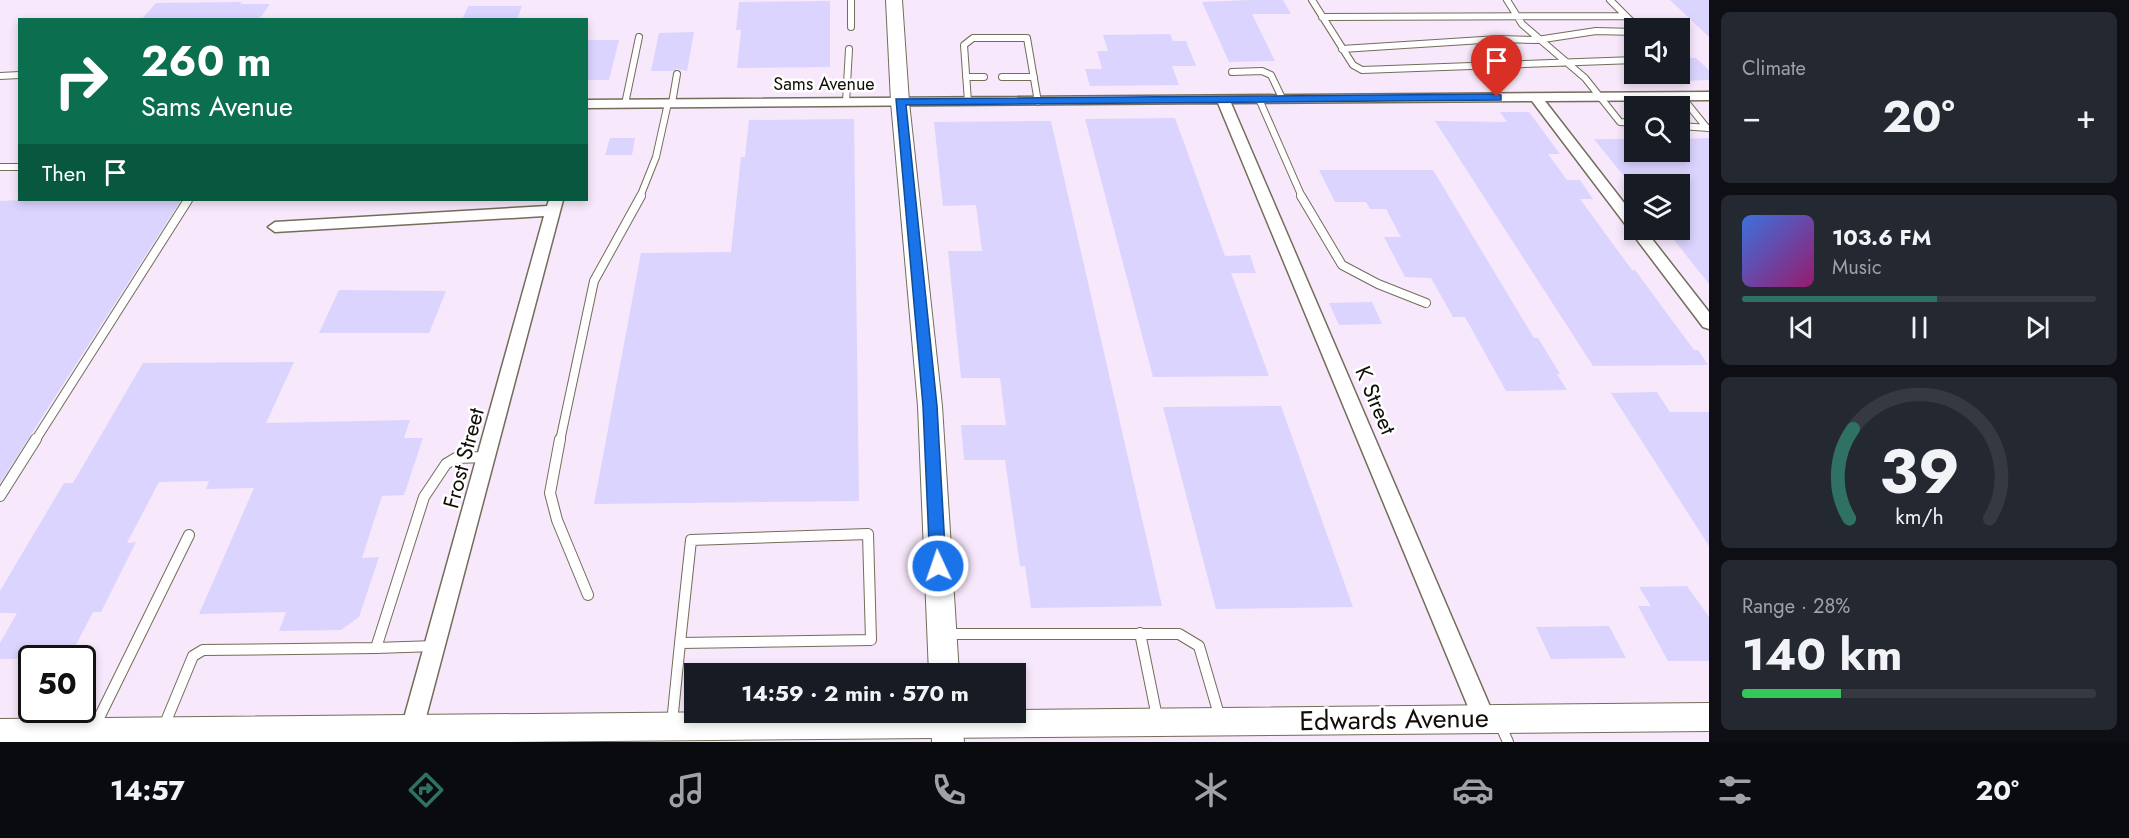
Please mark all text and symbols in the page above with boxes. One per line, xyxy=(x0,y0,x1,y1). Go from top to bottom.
map controls xyxy=(1624,18,1690,240)
button: sound xyxy=(1624,18,1690,84)
text: 260 m xyxy=(141,31,272,92)
pin xyxy=(1471,35,1522,97)
icon: right xyxy=(42,42,120,120)
icon: arrive xyxy=(1480,44,1513,77)
text: Climate xyxy=(1742,54,1806,83)
street label: Sams Avenue xyxy=(773,71,875,97)
text: 20° xyxy=(1882,84,1955,149)
text: Sams Avenue xyxy=(141,87,293,126)
text: − xyxy=(1742,93,1761,140)
text: + xyxy=(2076,93,2096,140)
button: search xyxy=(1624,96,1690,162)
icon: arrive xyxy=(99,156,132,189)
text: Then xyxy=(42,157,87,189)
button: layers xyxy=(1624,174,1690,240)
text: 103.6 FM xyxy=(1832,221,1931,253)
text: Music xyxy=(1832,253,1882,282)
icon: previous xyxy=(1785,311,1818,344)
icon: pause xyxy=(1903,311,1936,344)
icon: next xyxy=(2021,311,2054,344)
street label: K Street xyxy=(1347,361,1405,440)
street label: Frost Street xyxy=(434,403,492,512)
text: 39 xyxy=(1879,426,1959,516)
text: km/h xyxy=(1895,502,1943,533)
position arrow xyxy=(906,534,970,598)
text: Range · 28% xyxy=(1742,592,1850,621)
text: 140 km xyxy=(1742,622,1902,687)
speed limit sign: 50 xyxy=(18,645,96,723)
text: 14:59 · 2 min · 570 m xyxy=(741,677,969,709)
street label: Edwards Avenue xyxy=(1299,698,1489,740)
icon: directions xyxy=(405,769,447,811)
icon: music xyxy=(666,769,708,811)
icon: phone xyxy=(928,769,970,811)
icon: climate xyxy=(1190,769,1232,811)
icon: car xyxy=(1452,769,1494,811)
icon: filters xyxy=(1714,769,1756,811)
text: 14:57 xyxy=(110,771,185,810)
text: 20° xyxy=(1975,771,2019,810)

